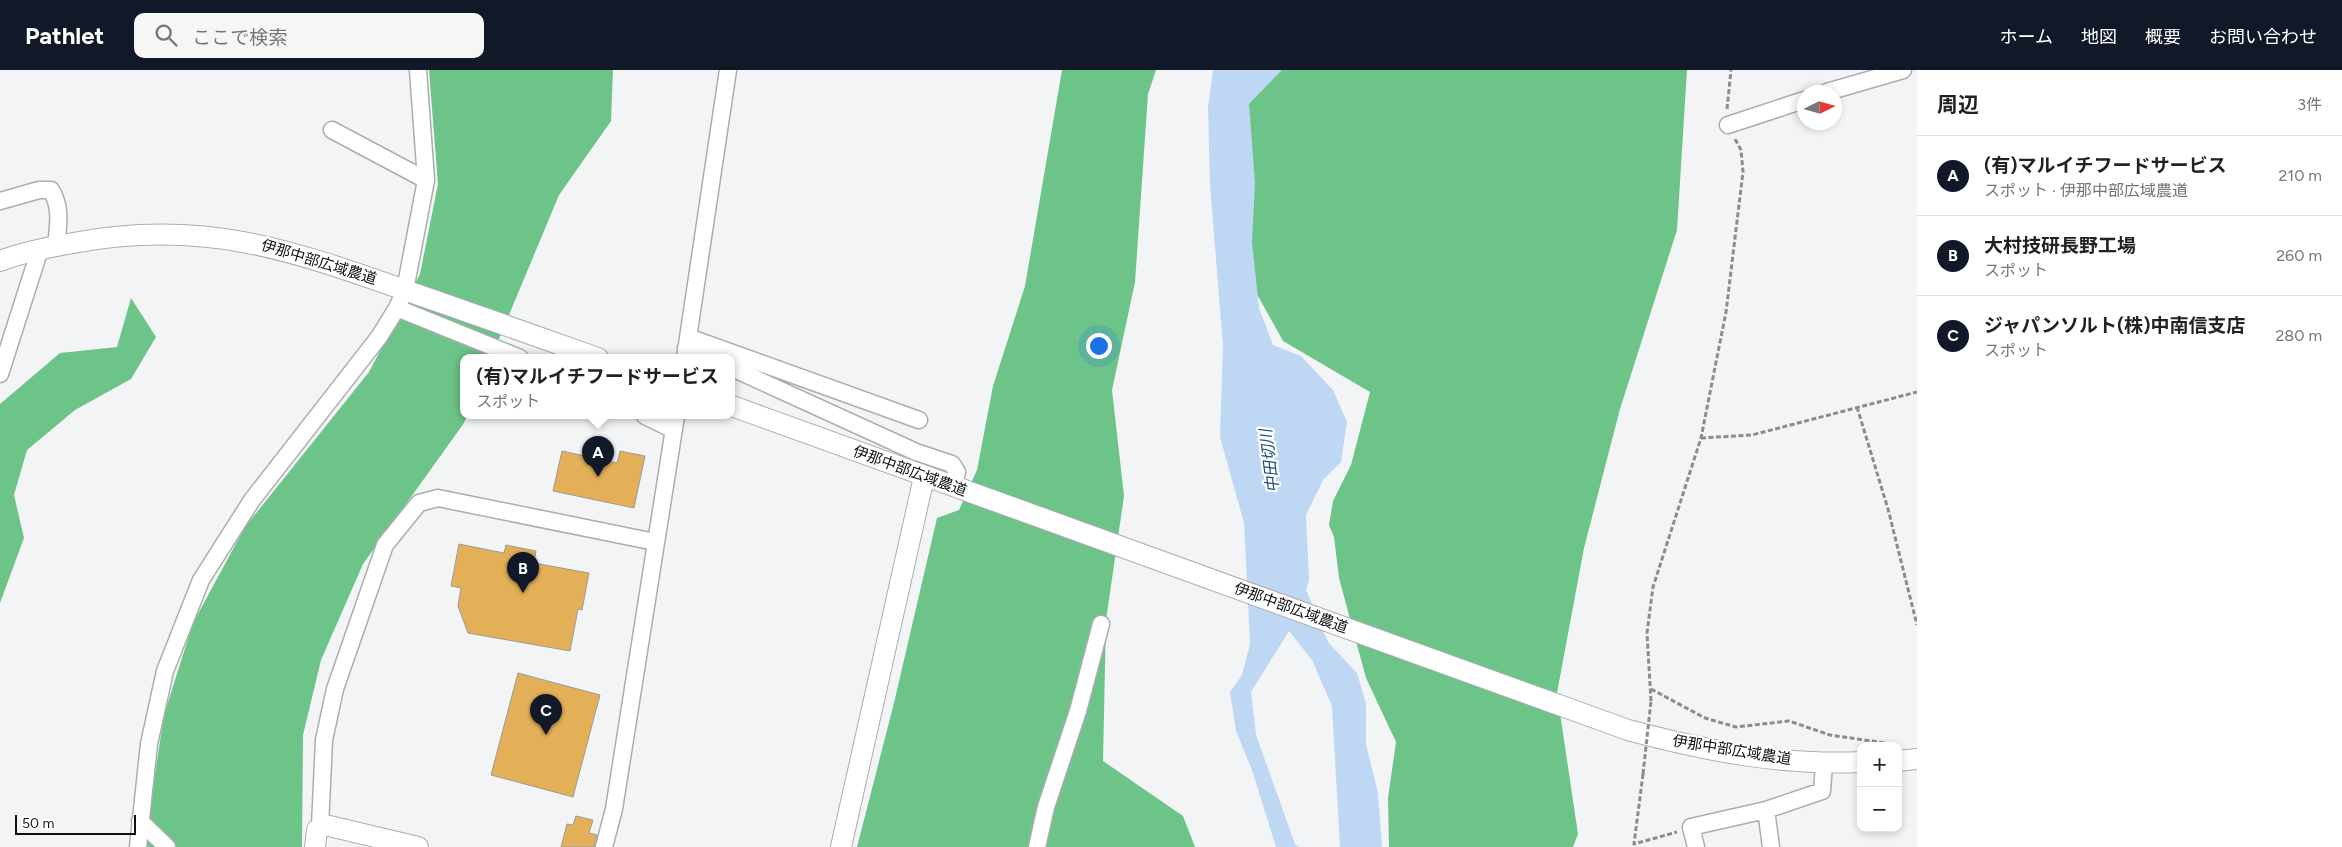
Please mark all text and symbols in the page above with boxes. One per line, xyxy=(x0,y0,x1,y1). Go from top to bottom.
search box xyxy=(134,13,484,58)
text: Pathlet xyxy=(25,21,104,50)
icon: search xyxy=(152,21,180,49)
text: ここで検索 xyxy=(192,26,287,49)
text: ホーム xyxy=(2000,26,2053,48)
text: 地図 xyxy=(2081,26,2117,48)
text: 概要 xyxy=(2145,26,2181,48)
text: お問い合わせ xyxy=(2209,26,2317,48)
north arrow xyxy=(1797,85,1842,130)
text: 周辺 xyxy=(1937,92,1979,117)
text: 3件 xyxy=(2297,95,2322,114)
text: (有)マルイチフードサービス xyxy=(1984,154,2227,177)
text: A xyxy=(1947,166,1959,185)
text: 210 m xyxy=(2279,166,2322,185)
text: スポット · 伊那中部広域農道 xyxy=(1984,181,2188,200)
text: 大村技研長野工場 xyxy=(1984,234,2136,257)
street label: 伊那中部広域農道 xyxy=(259,236,379,288)
text: B xyxy=(1948,246,1958,265)
text: 260 m xyxy=(2276,246,2322,265)
text: スポット xyxy=(1984,261,2048,280)
text: ジャパンソルト(株)中南信支店 xyxy=(1984,314,2246,337)
text: C xyxy=(1947,326,1959,345)
text: 280 m xyxy=(2275,326,2322,345)
your location xyxy=(1086,333,1112,359)
text: スポット xyxy=(1984,341,2048,360)
popup xyxy=(460,354,735,419)
text: (有)マルイチフードサービス xyxy=(476,365,719,388)
text: スポット xyxy=(476,392,540,411)
water label: 中田切川 xyxy=(1256,426,1283,494)
pin: A xyxy=(582,436,614,477)
street label: 伊那中部広域農道 xyxy=(851,442,969,500)
pin: B xyxy=(507,552,539,593)
street label: 伊那中部広域農道 xyxy=(1232,579,1350,637)
pin: C xyxy=(530,694,562,735)
street label: 伊那中部広域農道 xyxy=(1671,732,1793,768)
map controls xyxy=(1857,742,1902,832)
button: + xyxy=(1857,742,1902,787)
button: − xyxy=(1857,787,1902,832)
scale bar xyxy=(15,812,136,835)
text: 50 m xyxy=(22,815,54,832)

